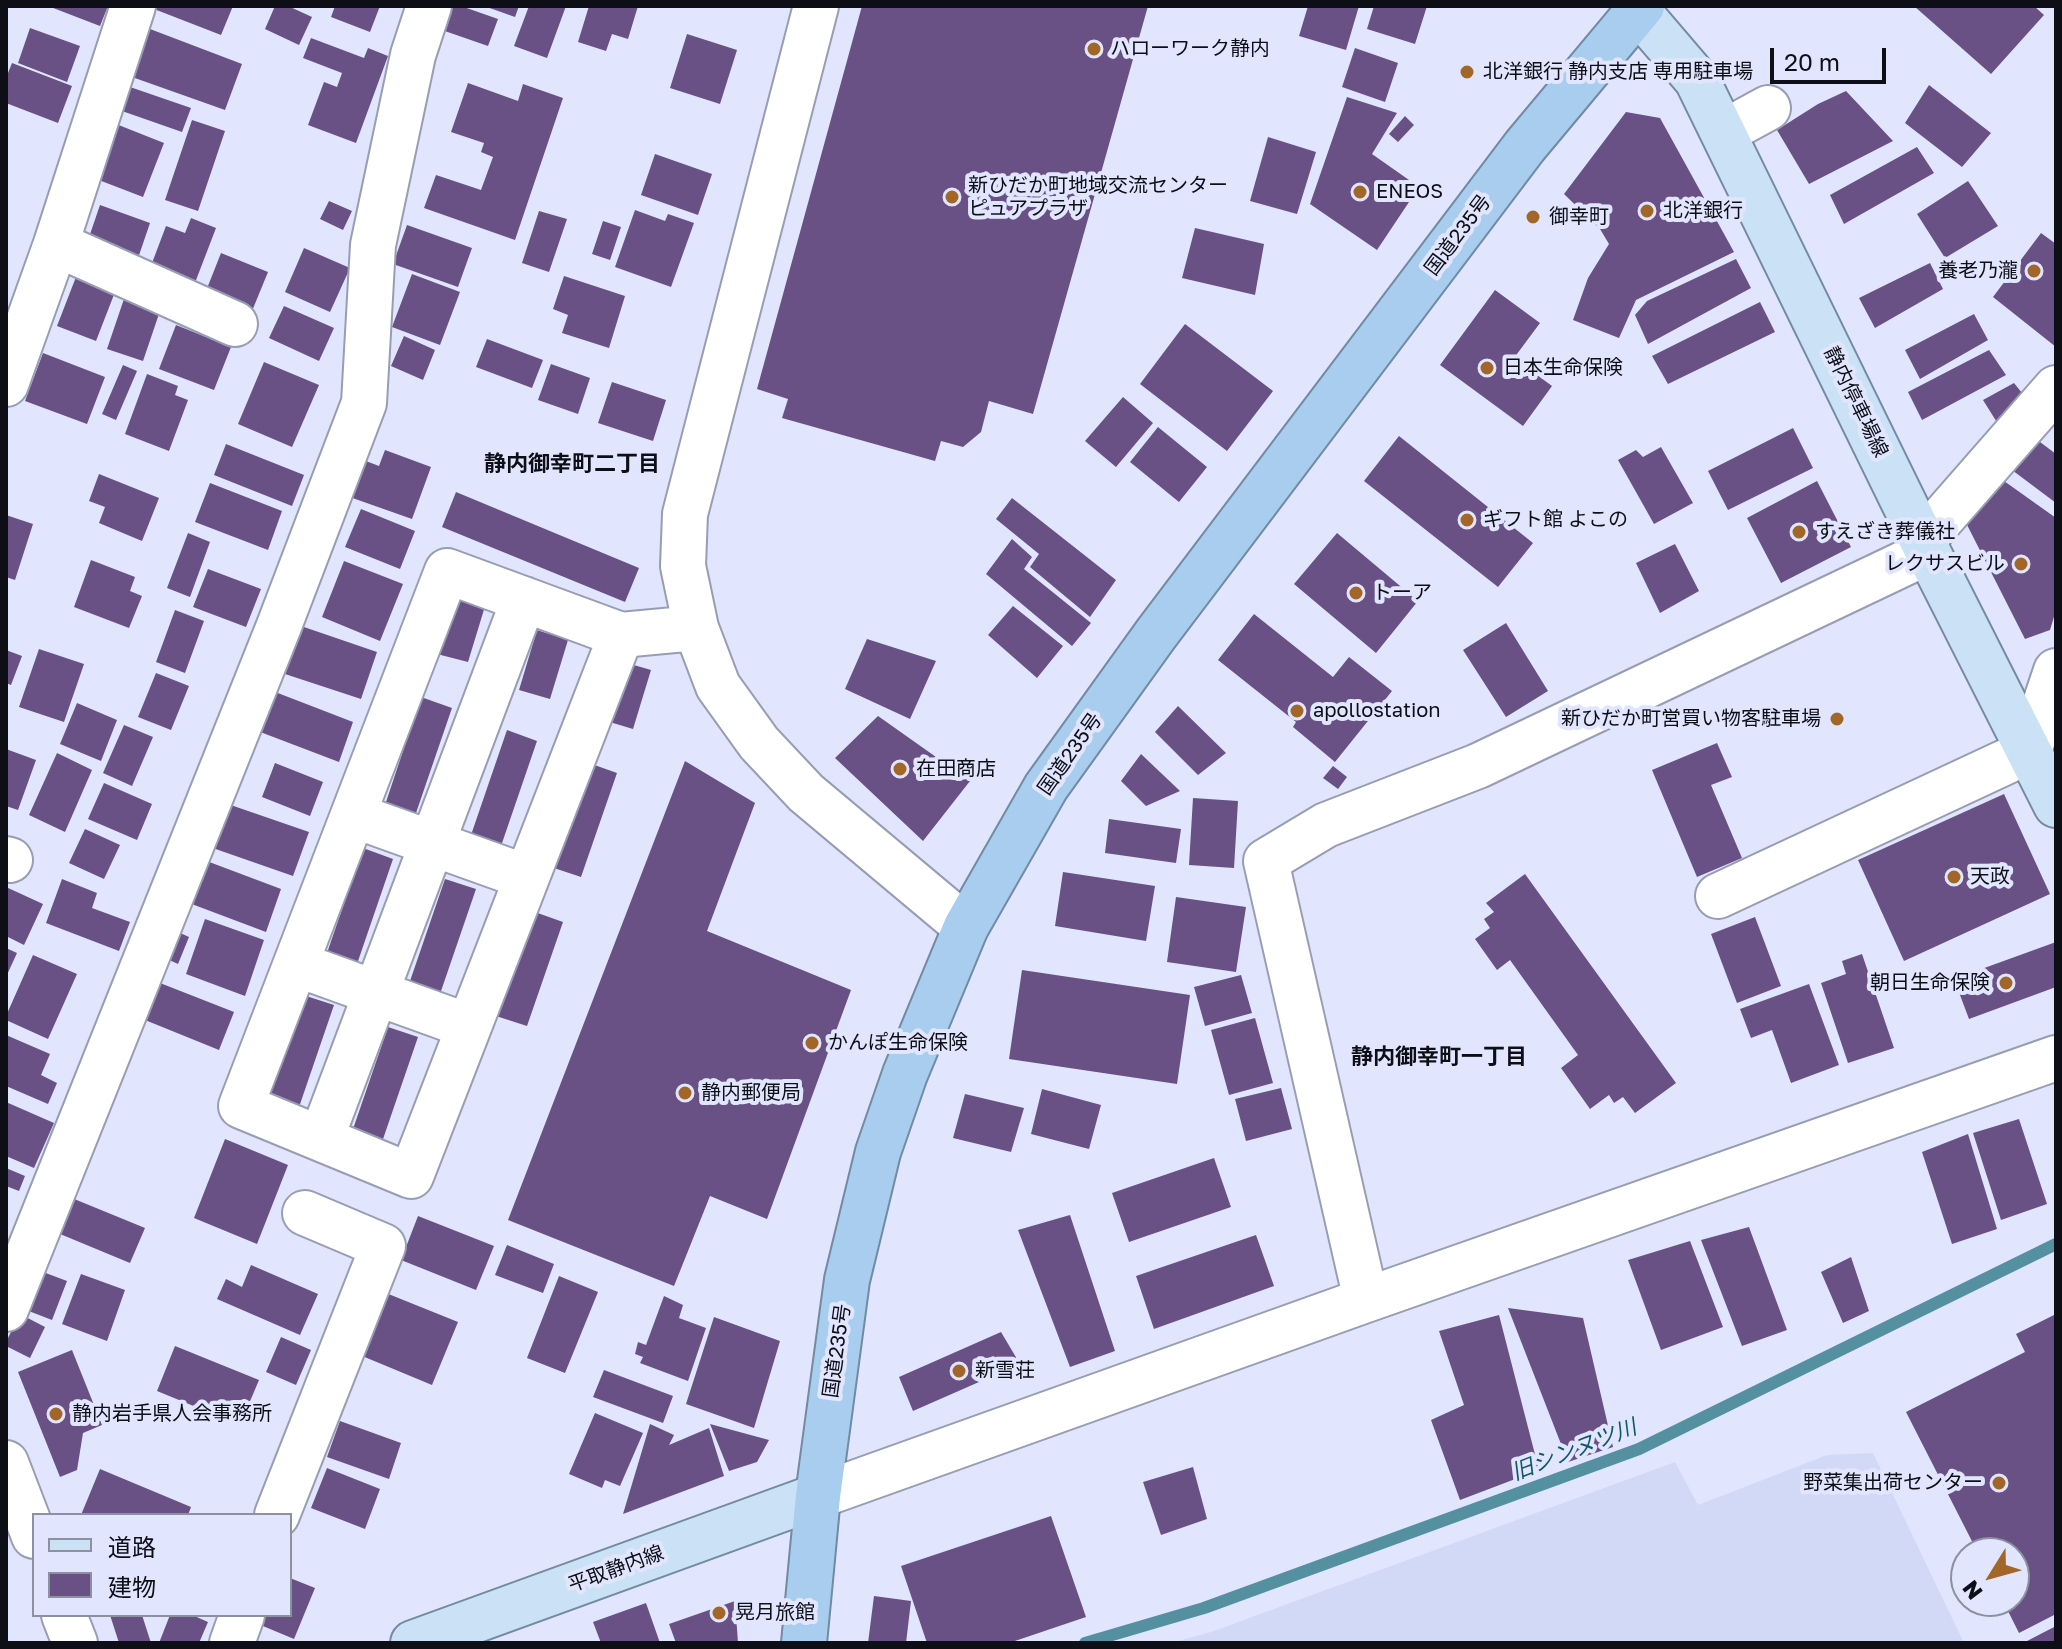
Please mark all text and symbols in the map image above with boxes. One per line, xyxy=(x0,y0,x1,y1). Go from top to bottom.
scale bar xyxy=(1774,32,1890,82)
place label: ハローワーク静内 xyxy=(1110,37,1270,61)
marker: ハローワーク静内 xyxy=(1085,40,1103,58)
text: 20 m xyxy=(1784,47,1840,76)
place label: 北洋銀行 静内支店 専用駐車場 xyxy=(1483,60,1753,84)
marker: 北洋銀行 静内支店 専用駐車場 xyxy=(1458,63,1476,81)
place label: 新ひだか町地域交流センター ピュアプラザ xyxy=(968,174,1228,221)
place label: ENEOS xyxy=(1376,180,1443,204)
marker: ENEOS xyxy=(1351,183,1369,201)
marker: 新ひだか町地域交流センター ピュアプラザ xyxy=(943,188,961,206)
street label: 国道235号 xyxy=(1420,190,1496,280)
place label: 北洋銀行 xyxy=(1663,199,1743,223)
marker: 北洋銀行 xyxy=(1638,202,1656,220)
place label: 御幸町 xyxy=(1549,205,1609,229)
marker: 御幸町 xyxy=(1524,208,1542,226)
place label: 養老乃瀧 xyxy=(1938,259,2018,283)
marker: 養老乃瀧 xyxy=(2025,262,2043,280)
street label: 静内停車場線 xyxy=(1819,343,1893,461)
place label: 日本生命保険 xyxy=(1503,356,1623,380)
marker: 日本生命保険 xyxy=(1478,359,1496,377)
district label: 静内御幸町二丁目 xyxy=(484,451,660,477)
place label: ギフト館 よこの xyxy=(1483,508,1628,532)
marker: ギフト館 よこの xyxy=(1458,511,1476,529)
place label: すえざき葬儀社 xyxy=(1815,520,1955,544)
marker: すえざき葬儀社 xyxy=(1790,523,1808,541)
place label: レクサスビル xyxy=(1885,552,2005,576)
marker: レクサスビル xyxy=(2012,555,2030,573)
place label: トーア xyxy=(1372,581,1432,605)
marker: トーア xyxy=(1347,584,1365,602)
place label: apollostation xyxy=(1313,699,1441,723)
marker: apollostation xyxy=(1288,702,1306,720)
place label: 新ひだか町営買い物客駐車場 xyxy=(1561,707,1821,731)
street label: 国道235号 xyxy=(1033,708,1107,800)
marker: 新ひだか町営買い物客駐車場 xyxy=(1828,710,1846,728)
place label: 在田商店 xyxy=(916,757,996,781)
marker: 在田商店 xyxy=(891,760,909,778)
place label: 天政 xyxy=(1970,865,2010,889)
marker: 天政 xyxy=(1945,868,1963,886)
place label: 朝日生命保険 xyxy=(1870,971,1990,995)
marker: 朝日生命保険 xyxy=(1997,974,2015,992)
place label: かんぽ生命保険 xyxy=(828,1031,968,1055)
marker: かんぽ生命保険 xyxy=(803,1034,821,1052)
district label: 静内御幸町一丁目 xyxy=(1351,1044,1527,1070)
place label: 静内郵便局 xyxy=(701,1081,801,1105)
marker: 静内郵便局 xyxy=(676,1084,694,1102)
street label: 国道235号 xyxy=(819,1302,855,1400)
place label: 新雪荘 xyxy=(975,1359,1035,1383)
marker: 新雪荘 xyxy=(950,1362,968,1380)
place label: 静内岩手県人会事務所 xyxy=(72,1402,272,1426)
marker: 静内岩手県人会事務所 xyxy=(47,1405,65,1423)
water label: 旧シンヌツ川 xyxy=(1508,1414,1640,1486)
place label: 野菜集出荷センター xyxy=(1803,1471,1983,1495)
marker: 野菜集出荷センター xyxy=(1990,1474,2008,1492)
legend xyxy=(32,1513,292,1617)
text: 道路 xyxy=(108,1532,156,1561)
north arrow xyxy=(1950,1537,2030,1617)
street label: 平取静内線 xyxy=(565,1541,667,1597)
text: 建物 xyxy=(108,1572,156,1601)
text: N xyxy=(1956,1576,1988,1605)
place label: 晃月旅館 xyxy=(735,1601,815,1625)
marker: 晃月旅館 xyxy=(710,1604,728,1622)

